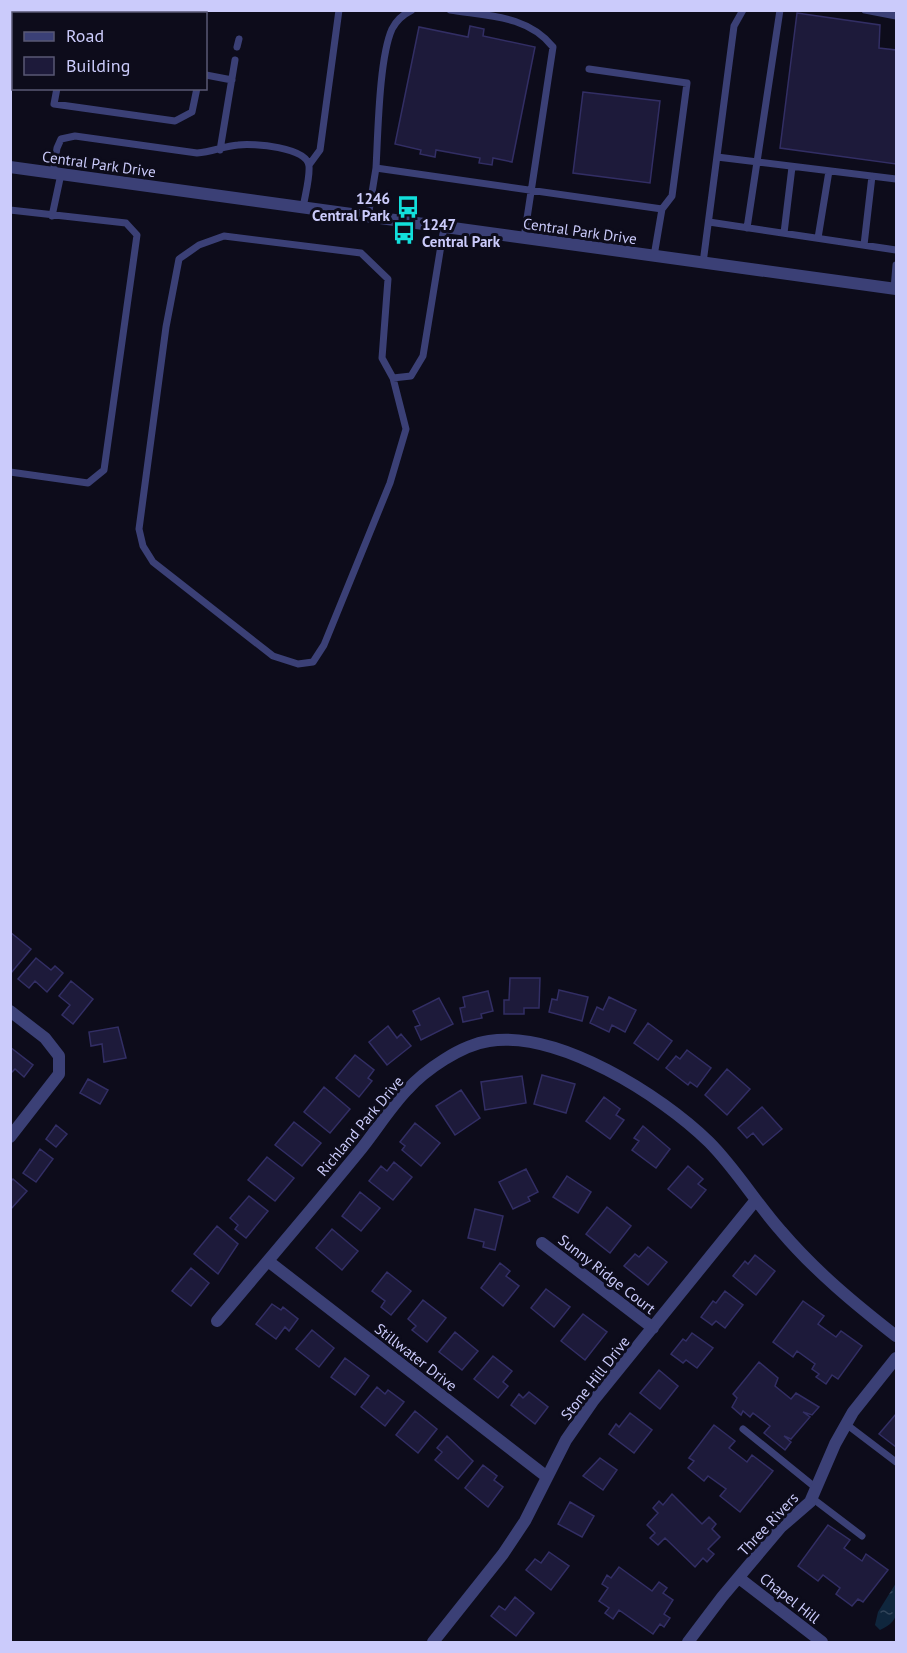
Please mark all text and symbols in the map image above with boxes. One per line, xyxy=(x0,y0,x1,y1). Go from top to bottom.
legend xyxy=(12,12,207,90)
text: Road xyxy=(66,24,104,47)
text: Building xyxy=(66,54,130,77)
street label: Central Park Drive xyxy=(41,147,157,181)
place label: 1246 Central Park xyxy=(312,189,391,225)
bus stop icon: 1246 Central Park xyxy=(395,194,421,220)
street label: Central Park Drive xyxy=(522,214,638,248)
place label: 1247 Central Park xyxy=(422,215,501,251)
bus stop icon: 1247 Central Park xyxy=(391,220,417,246)
street label: Richland Park Drive xyxy=(313,1072,407,1180)
street label: Sunny Ridge Court xyxy=(554,1230,660,1318)
street label: Stillwater Drive xyxy=(371,1319,461,1395)
street label: Stone Hill Drive xyxy=(556,1332,634,1424)
street label: Three Rivers xyxy=(734,1488,802,1560)
street label: Chapel Hill xyxy=(756,1569,824,1628)

